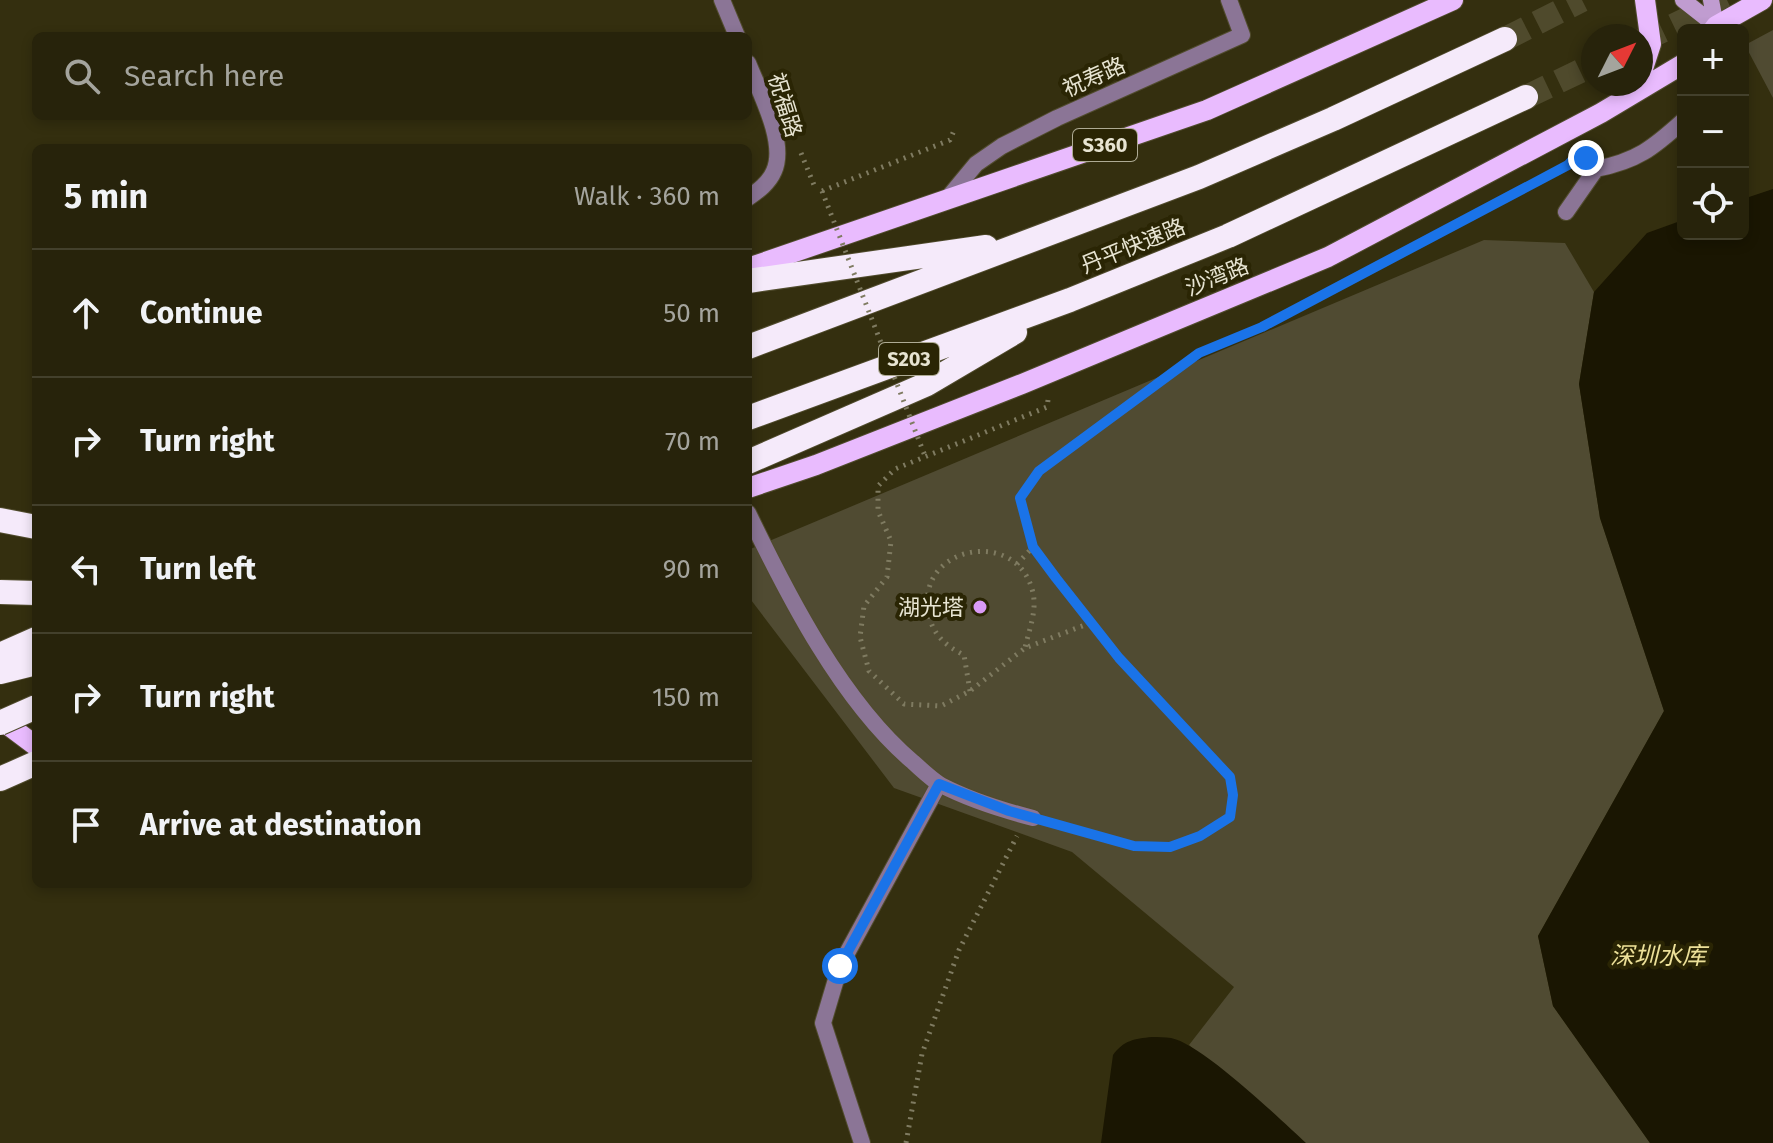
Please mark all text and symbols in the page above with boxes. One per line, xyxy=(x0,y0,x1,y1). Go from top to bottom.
north arrow xyxy=(1581,24,1653,96)
map controls xyxy=(1677,24,1749,240)
button: + xyxy=(1677,24,1749,96)
search box xyxy=(32,32,752,120)
street label: 祝寿路 xyxy=(1058,51,1130,103)
icon: search xyxy=(60,54,104,98)
text: Search here xyxy=(124,58,284,94)
street label: 祝福路 xyxy=(762,69,808,141)
button: − xyxy=(1677,96,1749,168)
road number: S360 xyxy=(1073,129,1137,161)
route end xyxy=(1568,140,1604,176)
button: locate xyxy=(1677,168,1749,240)
text: 5 min xyxy=(64,176,148,217)
text: Walk · 360 m xyxy=(574,181,720,212)
street label: 丹平快速路 xyxy=(1077,213,1189,279)
street label: 沙湾路 xyxy=(1181,252,1253,302)
icon: ahead xyxy=(64,291,108,335)
text: Continue xyxy=(140,295,263,331)
text: 50 m xyxy=(663,298,720,329)
road number: S203 xyxy=(879,343,939,375)
icon: right xyxy=(64,419,108,463)
text: Turn right xyxy=(140,423,275,459)
text: 70 m xyxy=(665,426,720,457)
icon: left xyxy=(64,547,108,591)
text: Turn left xyxy=(140,551,256,587)
text: 90 m xyxy=(663,554,720,585)
place label: 湖光塔 xyxy=(898,594,964,621)
marker: 湖光塔 xyxy=(971,598,989,616)
icon: right xyxy=(64,675,108,719)
text: Turn right xyxy=(140,679,275,715)
text: 150 m xyxy=(652,682,720,713)
icon: arrive xyxy=(64,803,108,847)
text: Arrive at destination xyxy=(140,807,422,843)
water label: 深圳水库 xyxy=(1610,942,1710,970)
route start xyxy=(822,948,858,984)

